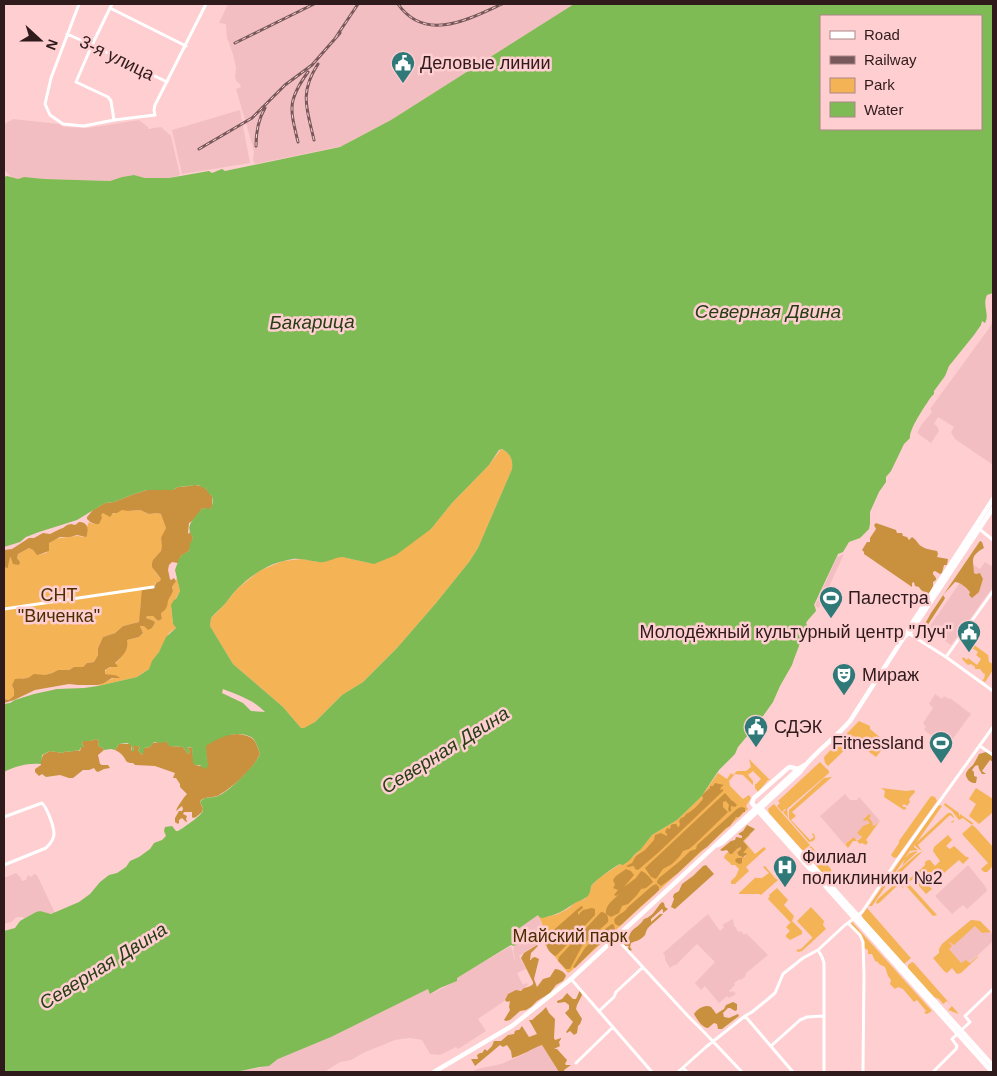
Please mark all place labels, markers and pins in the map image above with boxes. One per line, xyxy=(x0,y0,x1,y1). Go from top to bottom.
public building icon: Деловые линии xyxy=(390,50,416,84)
place label: Деловые линии xyxy=(420,53,550,73)
sports icon: Палестра xyxy=(818,585,844,619)
place label: Палестра xyxy=(848,588,930,608)
public building icon: Молодёжный культурный центр "Луч" xyxy=(956,619,982,653)
place label: Молодёжный культурный центр "Луч" xyxy=(640,622,952,642)
theatre icon: Мираж xyxy=(831,662,857,696)
place label: Мираж xyxy=(862,665,919,685)
public building icon: СДЭК xyxy=(743,714,769,748)
place label: СДЭК xyxy=(774,717,823,737)
sports icon: Fitnessland xyxy=(928,730,954,764)
place label: Fitnessland xyxy=(832,733,924,753)
place label: Филиал поликлиники №2 xyxy=(802,847,943,888)
hospital icon: Филиал поликлиники №2 xyxy=(772,854,798,888)

